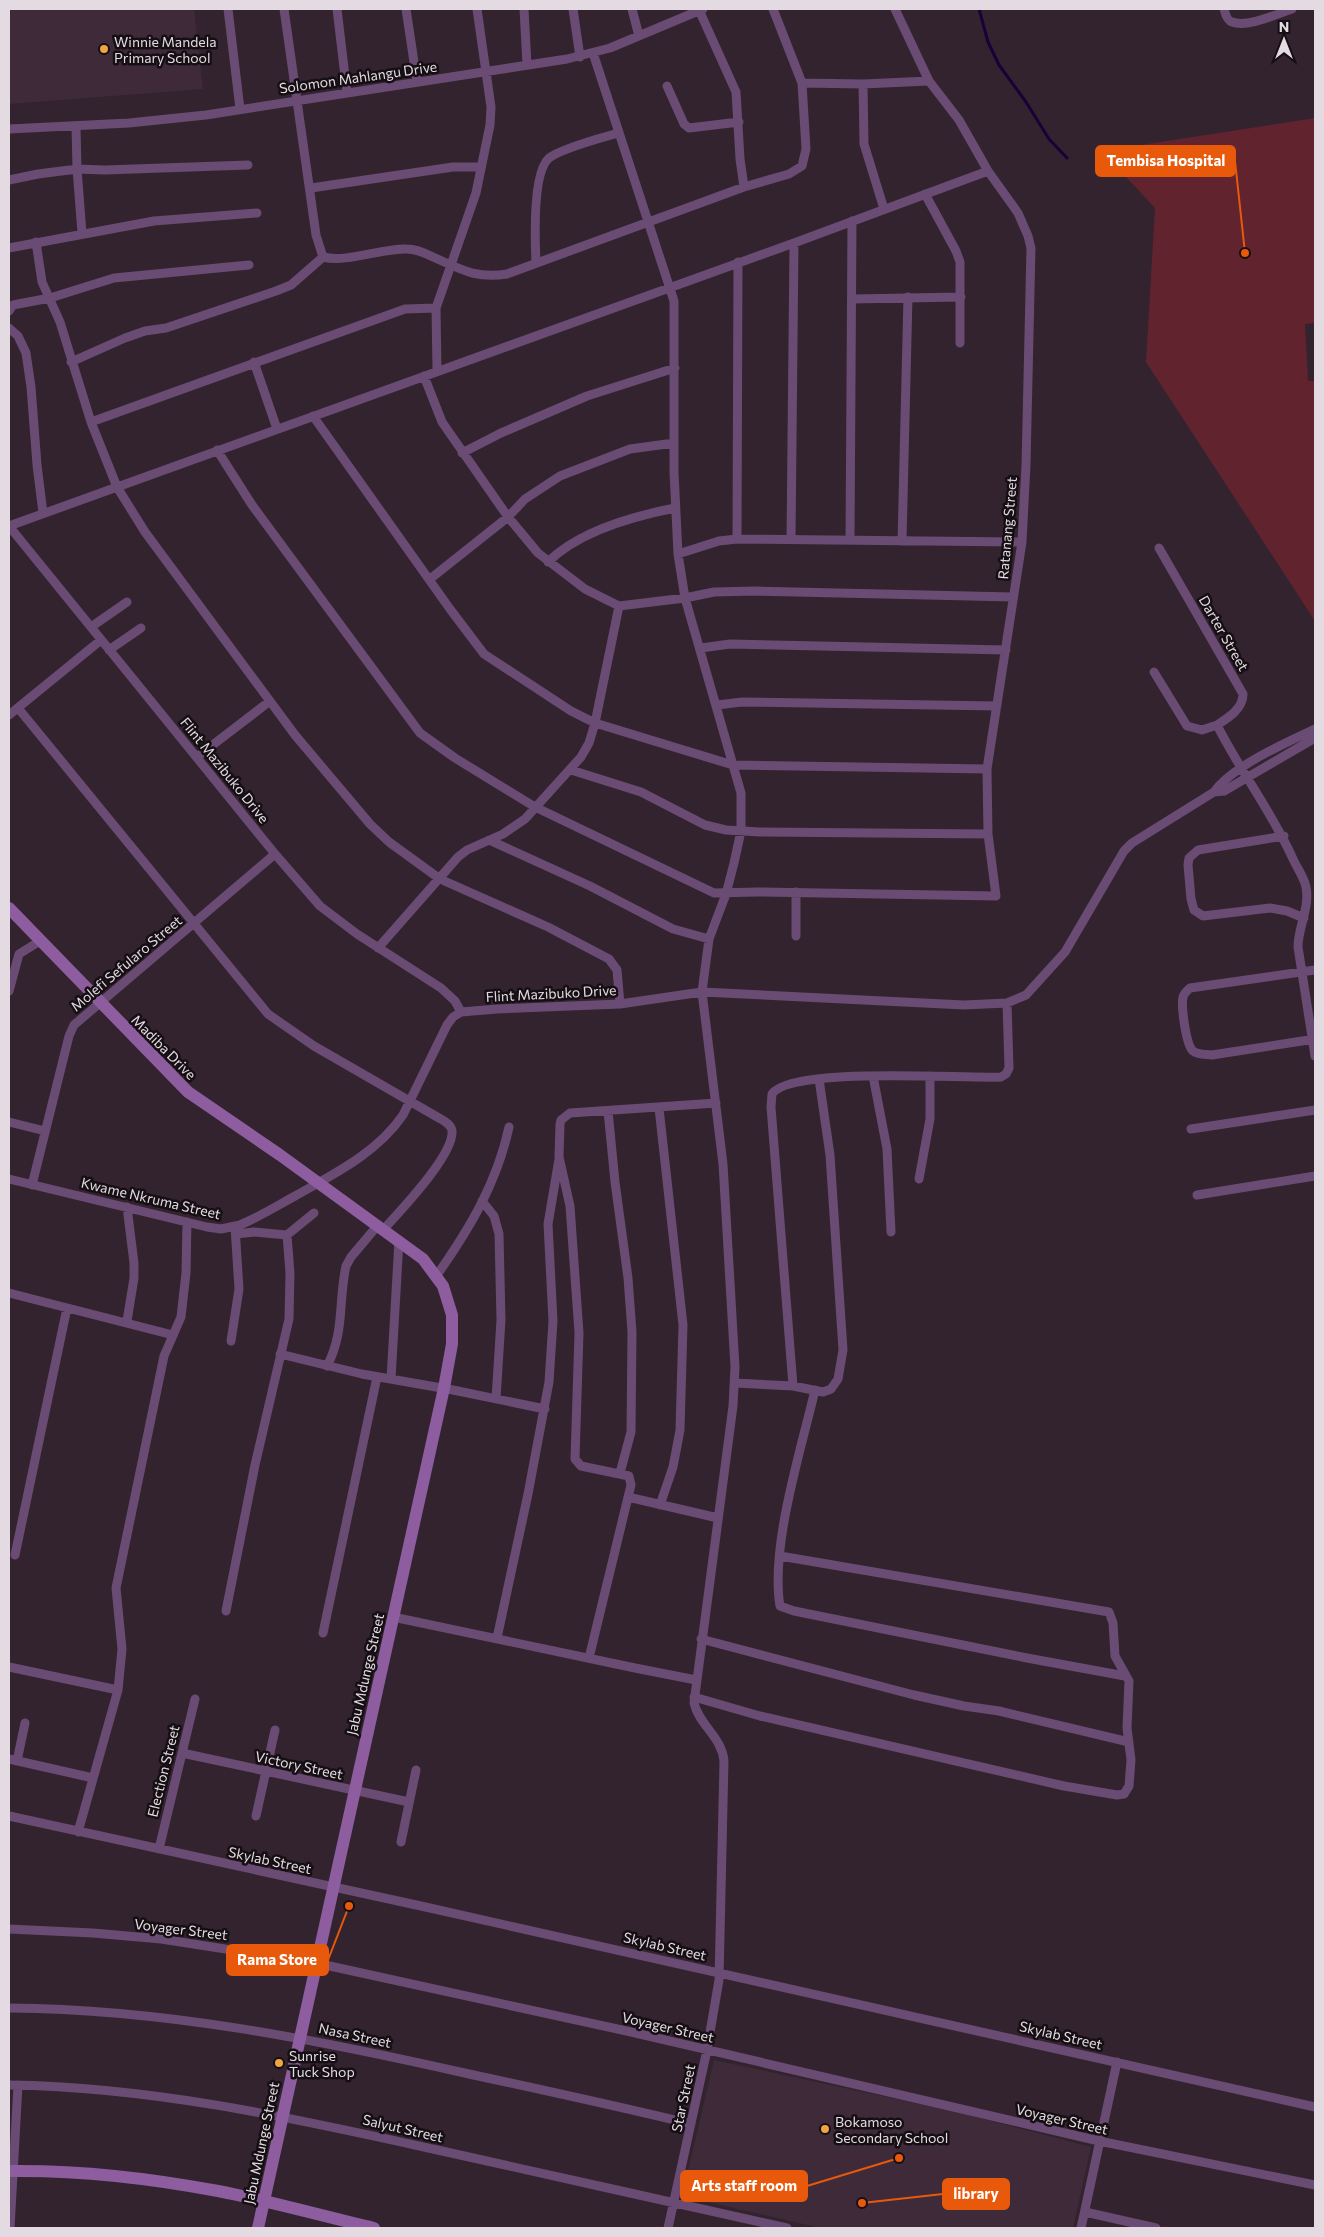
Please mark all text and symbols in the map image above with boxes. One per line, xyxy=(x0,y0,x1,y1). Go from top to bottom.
north arrow xyxy=(1259,15,1309,65)
text: N xyxy=(1279,18,1289,35)
place label: Winnie Mandela Primary School xyxy=(114,33,217,66)
marker: Winnie Mandela Primary School xyxy=(98,43,110,55)
street label: Solomon Mahlangu Drive xyxy=(278,58,438,96)
callout: Tembisa Hospital xyxy=(1096,146,1235,176)
text: Tembisa Hospital xyxy=(1107,151,1225,169)
street label: Ratanang Street xyxy=(994,476,1020,580)
street label: Darter Street xyxy=(1196,592,1253,674)
street label: Flint Mazibuko Drive xyxy=(177,714,273,826)
street label: Molefi Sefularo Street xyxy=(67,911,185,1015)
street label: Flint Mazibuko Drive xyxy=(485,981,617,1005)
street label: Madiba Drive xyxy=(128,1011,200,1083)
street label: Kwame Nkruma Street xyxy=(79,1174,223,1222)
street label: Jabu Mdunge Street xyxy=(343,1611,387,1737)
street label: Election Street xyxy=(143,1723,183,1819)
street label: Victory Street xyxy=(254,1747,345,1783)
street label: Skylab Street xyxy=(227,1843,313,1877)
street label: Voyager Street xyxy=(133,1915,229,1943)
street label: Skylab Street xyxy=(622,1928,708,1964)
callout: Rama Store xyxy=(227,1945,328,1975)
text: Rama Store xyxy=(237,1950,317,1968)
street label: Voyager Street xyxy=(620,2008,716,2046)
street label: Skylab Street xyxy=(1018,2017,1104,2053)
street label: Nasa Street xyxy=(317,2019,393,2051)
place label: Sunrise Tuck Shop xyxy=(289,2047,355,2080)
marker: Sunrise Tuck Shop xyxy=(273,2057,285,2069)
street label: Star Street xyxy=(668,2062,699,2134)
street label: Jabu Mdunge Street xyxy=(240,2080,282,2206)
street label: Voyager Street xyxy=(1014,2100,1110,2138)
street label: Salyut Street xyxy=(361,2110,445,2146)
place label: Bokamoso Secondary School xyxy=(835,2113,948,2146)
marker: Bokamoso Secondary School xyxy=(819,2123,831,2135)
callout: Arts staff room xyxy=(681,2171,807,2201)
text: Arts staff room xyxy=(691,2176,797,2194)
callout: library xyxy=(943,2179,1009,2209)
text: library xyxy=(953,2184,1000,2202)

